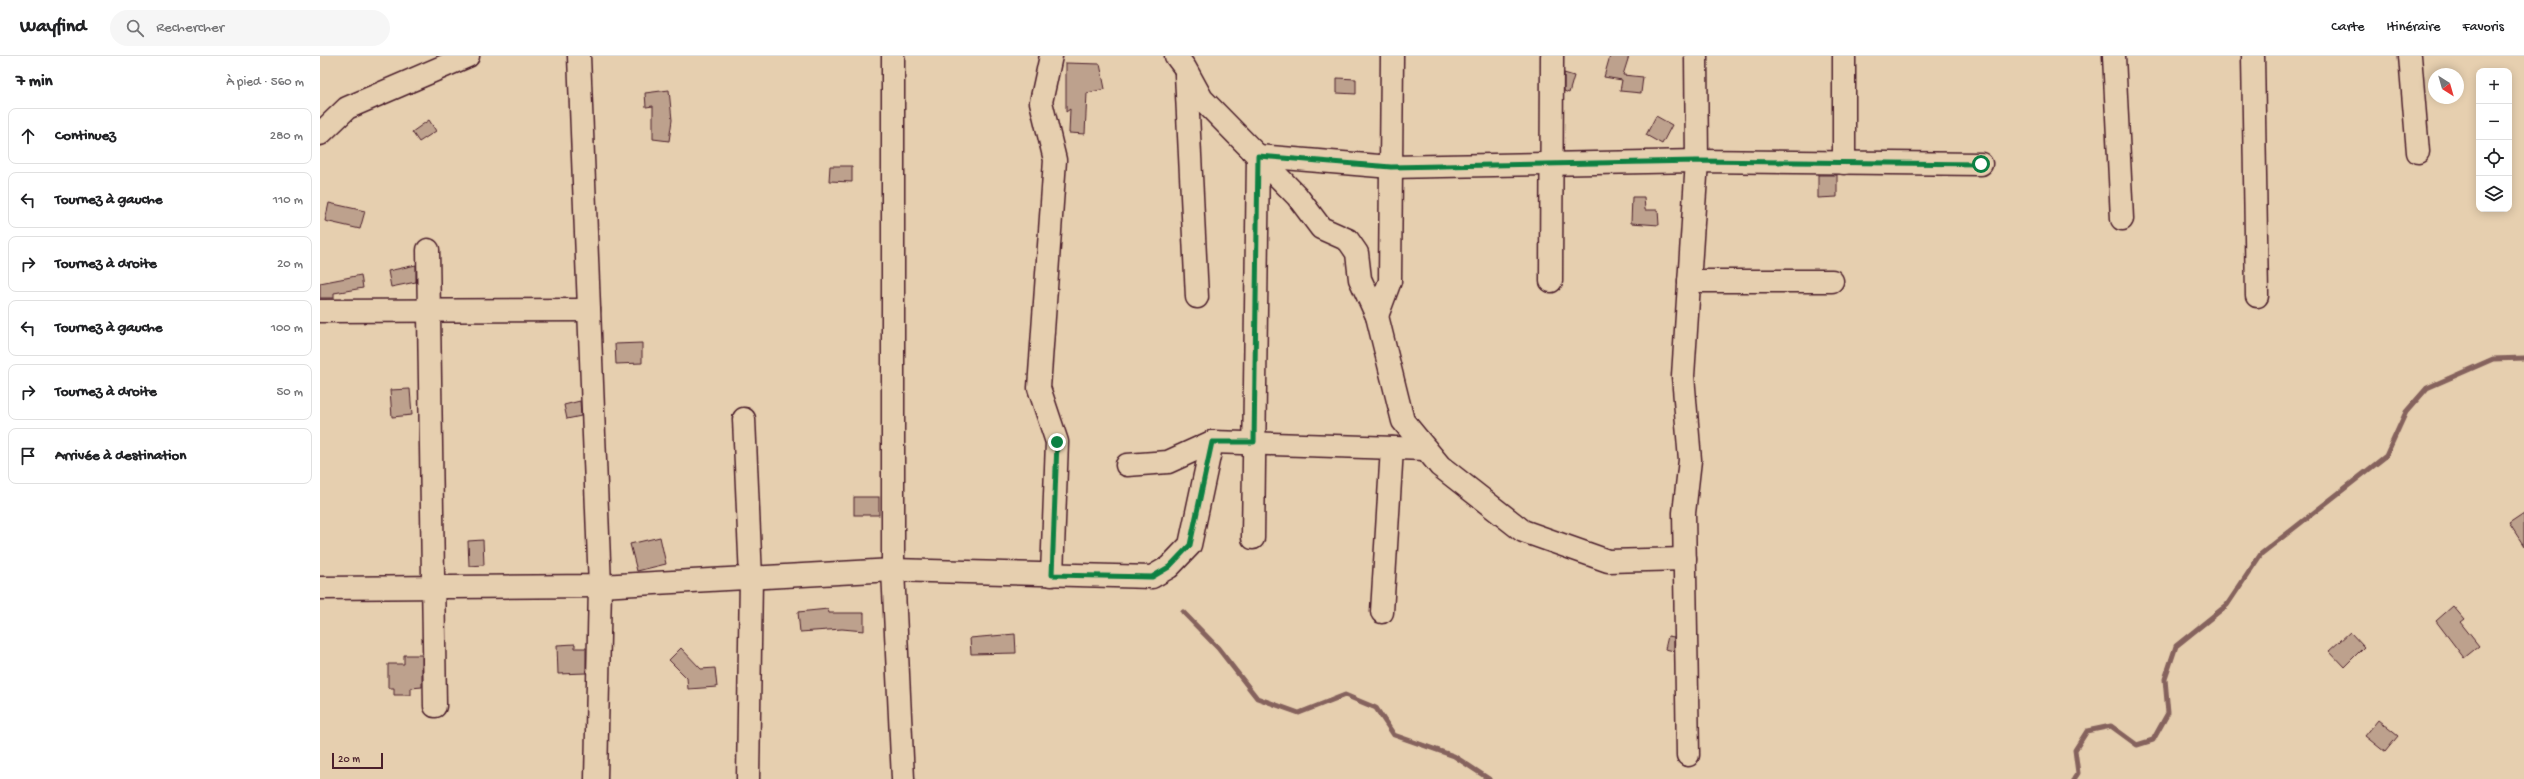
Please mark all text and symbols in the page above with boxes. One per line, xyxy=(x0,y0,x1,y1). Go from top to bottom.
search box xyxy=(110,10,390,46)
text: Wayfind xyxy=(20,16,86,39)
icon: search xyxy=(124,17,146,39)
text: Rechercher xyxy=(156,19,224,37)
text: Carte xyxy=(2331,19,2365,36)
text: Itinéraire xyxy=(2387,19,2440,36)
text: Favoris xyxy=(2462,19,2504,36)
north arrow xyxy=(2428,68,2464,104)
map controls xyxy=(2476,68,2512,212)
button: + xyxy=(2476,68,2512,104)
text: 7 min xyxy=(16,72,53,92)
text: À pied · 560 m xyxy=(226,75,304,90)
button: − xyxy=(2476,104,2512,140)
icon: ahead xyxy=(17,125,39,147)
text: Continuez xyxy=(55,127,116,145)
text: 280 m xyxy=(270,129,303,144)
button: locate xyxy=(2476,140,2512,176)
route start xyxy=(1972,155,1990,173)
button: layers xyxy=(2476,176,2512,212)
icon: left xyxy=(17,189,39,211)
text: Tournez à gauche xyxy=(55,191,163,209)
text: 110 m xyxy=(273,193,303,208)
icon: right xyxy=(17,253,39,275)
text: Tournez à droite xyxy=(55,255,157,273)
text: 20 m xyxy=(277,257,303,272)
icon: left xyxy=(17,317,39,339)
text: Tournez à gauche xyxy=(55,319,163,337)
text: 100 m xyxy=(271,321,303,336)
icon: right xyxy=(17,381,39,403)
text: Tournez à droite xyxy=(55,383,157,401)
text: 50 m xyxy=(276,385,303,400)
route end xyxy=(1048,433,1066,451)
icon: arrive xyxy=(17,445,39,467)
text: Arrivée à destination xyxy=(55,447,186,465)
scale bar xyxy=(332,751,383,770)
text: 20 m xyxy=(338,754,360,766)

